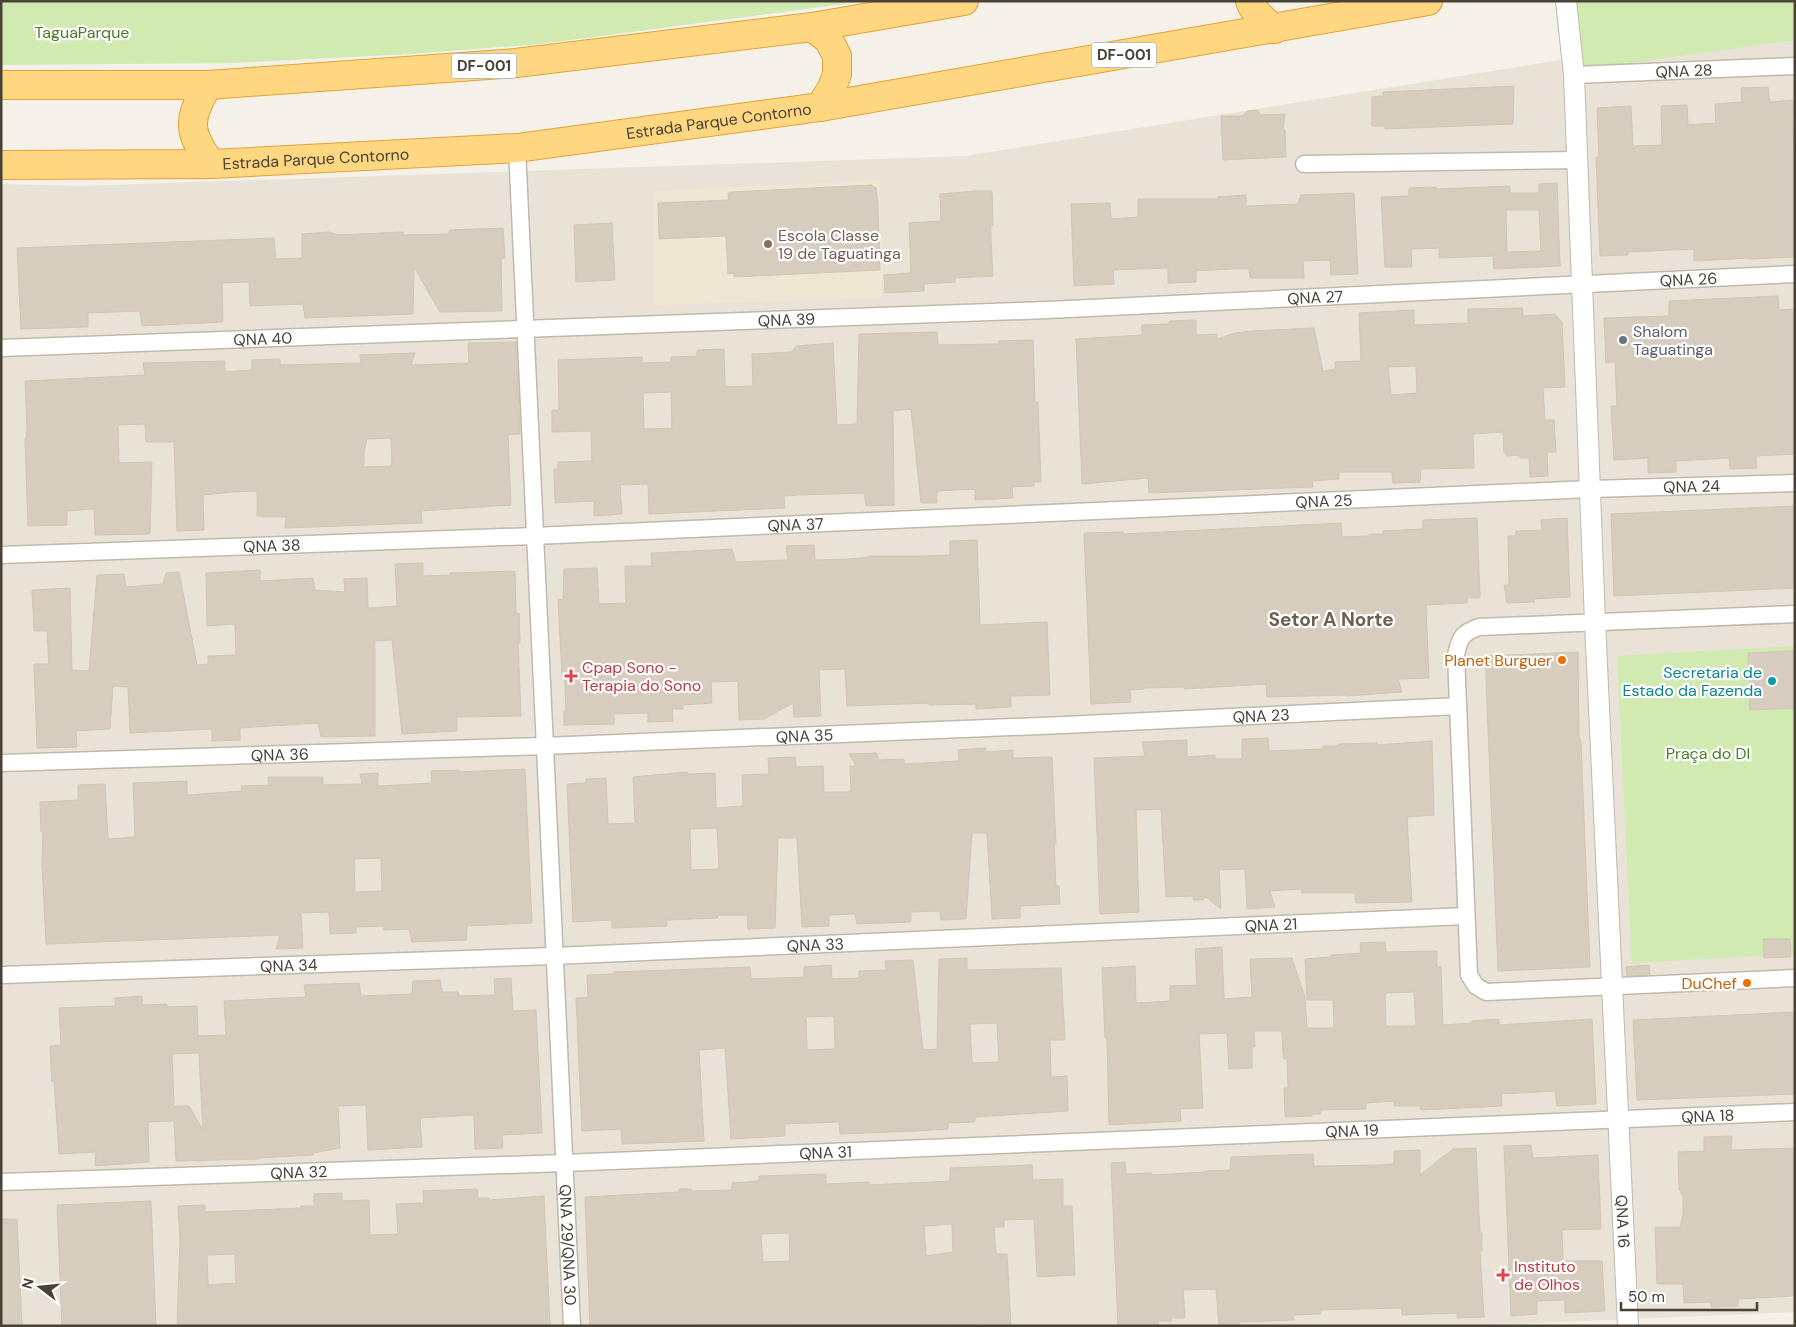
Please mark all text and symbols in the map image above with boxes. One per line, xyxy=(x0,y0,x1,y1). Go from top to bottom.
park label: TaguaParque xyxy=(35,22,129,43)
road number: DF-001 xyxy=(1092,42,1156,68)
road number: DF-001 xyxy=(452,54,516,78)
street label: QNA 28 xyxy=(1655,59,1713,83)
street label: Estrada Parque Contorno xyxy=(625,98,813,144)
street label: Estrada Parque Contorno xyxy=(222,144,410,174)
place label: Escola Classe 19 de Taguatinga xyxy=(778,225,901,264)
marker: Escola Classe 19 de Taguatinga xyxy=(762,238,774,250)
street label: QNA 26 xyxy=(1659,268,1718,291)
street label: QNA 27 xyxy=(1287,286,1343,309)
street label: QNA 39 xyxy=(757,308,816,331)
place label: Shalom Taguatinga xyxy=(1633,321,1713,360)
street label: QNA 40 xyxy=(233,327,293,351)
marker: Shalom Taguatinga xyxy=(1617,334,1629,346)
street label: QNA 24 xyxy=(1663,475,1721,498)
street label: QNA 25 xyxy=(1295,490,1353,513)
street label: QNA 37 xyxy=(767,513,824,537)
street label: QNA 38 xyxy=(243,534,301,557)
district label: Setor A Norte xyxy=(1268,607,1394,632)
place label: Planet Burguer xyxy=(1444,650,1552,671)
marker: Planet Burguer xyxy=(1556,654,1568,666)
place label: Cpap Sono - Terapia do Sono xyxy=(582,657,701,696)
place label: Secretaria de Estado da Fazenda xyxy=(1622,662,1762,701)
marker: Cpap Sono - Terapia do Sono xyxy=(564,669,578,683)
marker: Secretaria de Estado da Fazenda xyxy=(1766,675,1778,687)
street label: QNA 23 xyxy=(1232,704,1290,728)
street label: QNA 35 xyxy=(775,724,834,748)
street label: QNA 36 xyxy=(251,743,309,766)
park label: Praça do DI xyxy=(1666,743,1750,764)
street label: QNA 21 xyxy=(1244,913,1298,937)
street label: QNA 33 xyxy=(786,933,845,957)
street label: QNA 34 xyxy=(260,954,318,977)
place label: DuChef xyxy=(1682,973,1737,994)
marker: DuChef xyxy=(1741,977,1753,989)
street label: QNA 18 xyxy=(1681,1105,1735,1128)
street label: QNA 19 xyxy=(1325,1119,1379,1142)
street label: QNA 31 xyxy=(799,1141,852,1164)
street label: QNA 32 xyxy=(270,1161,328,1184)
street label: QNA 29/QNA 30 xyxy=(554,1184,581,1306)
street label: QNA 16 xyxy=(1611,1194,1634,1249)
place label: Instituto de Olhos xyxy=(1514,1256,1580,1295)
north arrow xyxy=(15,1262,65,1312)
marker: Instituto de Olhos xyxy=(1496,1268,1510,1282)
text: N xyxy=(17,1276,38,1291)
scale bar xyxy=(1621,1280,1757,1312)
text: 50 m xyxy=(1628,1287,1665,1307)

